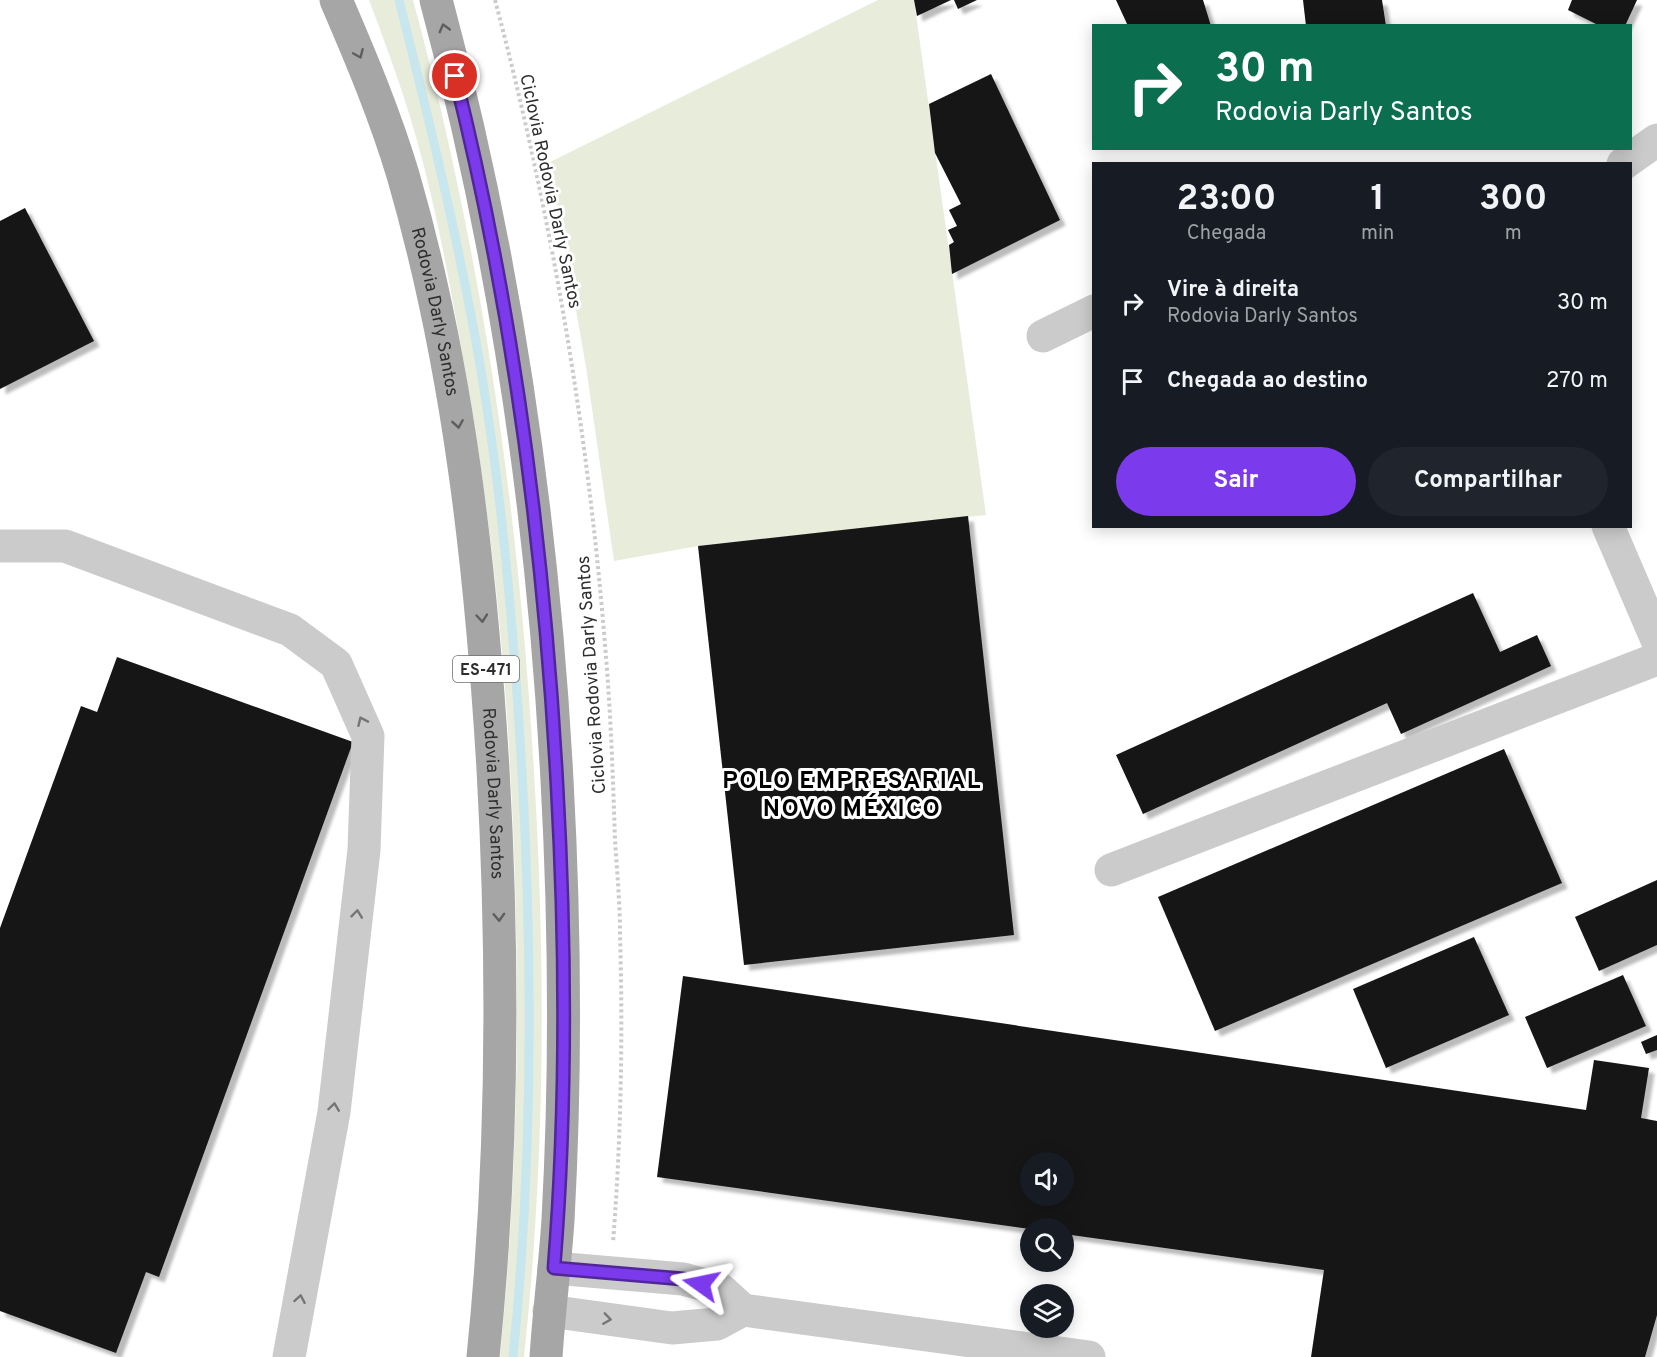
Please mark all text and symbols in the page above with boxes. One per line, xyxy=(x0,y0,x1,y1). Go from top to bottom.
one-way arrow xyxy=(438,23,451,33)
text: 30 m xyxy=(1215,44,1314,97)
one-way arrow xyxy=(352,48,364,59)
icon: right xyxy=(1116,48,1194,126)
pin xyxy=(429,50,480,101)
icon: arrive xyxy=(438,59,471,92)
street label: Ciclovia Rodovia Darly Santos xyxy=(513,72,586,311)
text: Rodovia Darly Santos xyxy=(1215,96,1473,130)
text: 23:00 xyxy=(1177,177,1276,223)
text: 1 xyxy=(1370,177,1385,223)
text: 300 xyxy=(1479,177,1547,223)
text: Chegada xyxy=(1187,221,1266,247)
text: min xyxy=(1361,221,1394,247)
text: m xyxy=(1505,221,1522,247)
street label: Rodovia Darly Santos xyxy=(405,225,463,398)
text: Vire à direita xyxy=(1167,277,1299,304)
icon: right xyxy=(1116,287,1149,320)
text: 30 m xyxy=(1557,290,1608,317)
text: Rodovia Darly Santos xyxy=(1167,304,1358,330)
icon: arrive xyxy=(1116,365,1149,398)
text: Chegada ao destino xyxy=(1167,368,1368,395)
text: 270 m xyxy=(1546,368,1608,395)
one-way arrow xyxy=(451,419,464,429)
button: Sair xyxy=(1116,447,1356,516)
button: Compartilhar xyxy=(1368,447,1608,516)
street label: Ciclovia Rodovia Darly Santos xyxy=(573,555,612,795)
one-way arrow xyxy=(475,613,488,622)
road number: ES-471 xyxy=(453,656,519,682)
street label: Rodovia Darly Santos xyxy=(476,707,508,880)
one-way arrow xyxy=(357,716,369,727)
district label: POLO EMPRESARIAL NOVO MÉXICO xyxy=(722,767,982,825)
one-way arrow xyxy=(350,909,363,918)
one-way arrow xyxy=(493,912,506,921)
one-way arrow xyxy=(327,1103,340,1112)
map controls xyxy=(1020,1152,1074,1338)
button: sound xyxy=(1020,1152,1074,1206)
button: search xyxy=(1020,1218,1074,1272)
position arrow xyxy=(669,1252,733,1316)
button: layers xyxy=(1020,1284,1074,1338)
one-way arrow xyxy=(293,1295,306,1305)
one-way arrow xyxy=(603,1312,612,1324)

